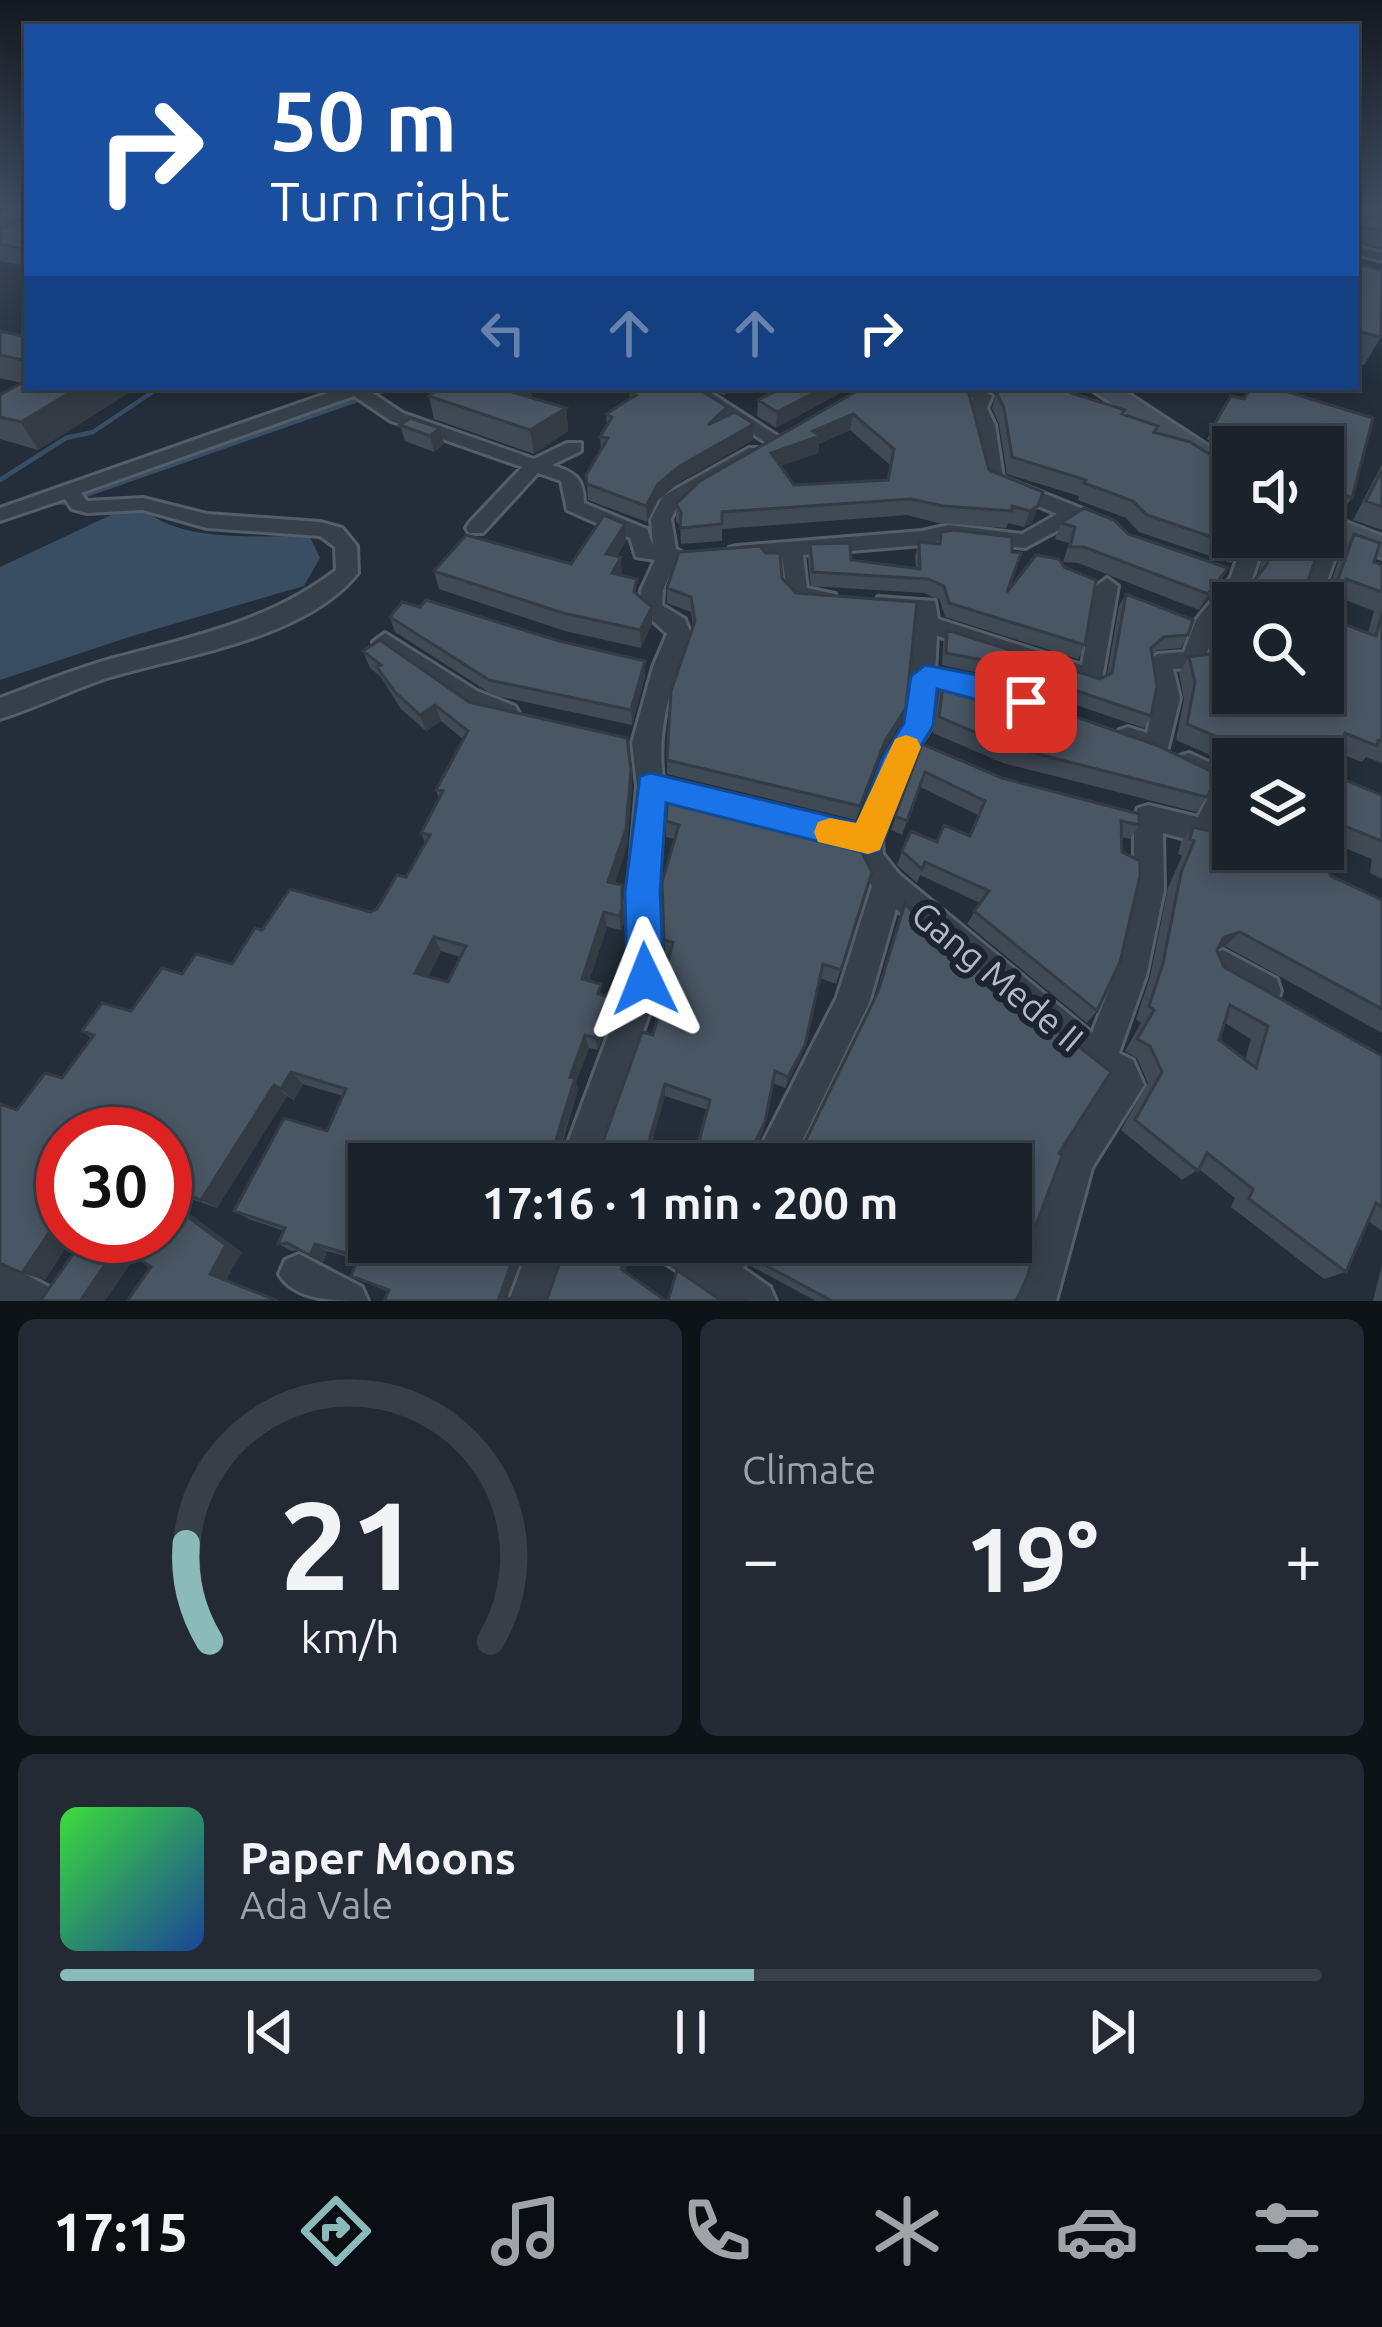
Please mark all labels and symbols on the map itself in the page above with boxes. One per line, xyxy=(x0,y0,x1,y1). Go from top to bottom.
pin xyxy=(975,651,1077,753)
street label: Gang Mede II xyxy=(904,893,1092,1059)
position arrow xyxy=(582,916,708,1042)
speed limit sign: 30 xyxy=(36,1107,192,1263)

